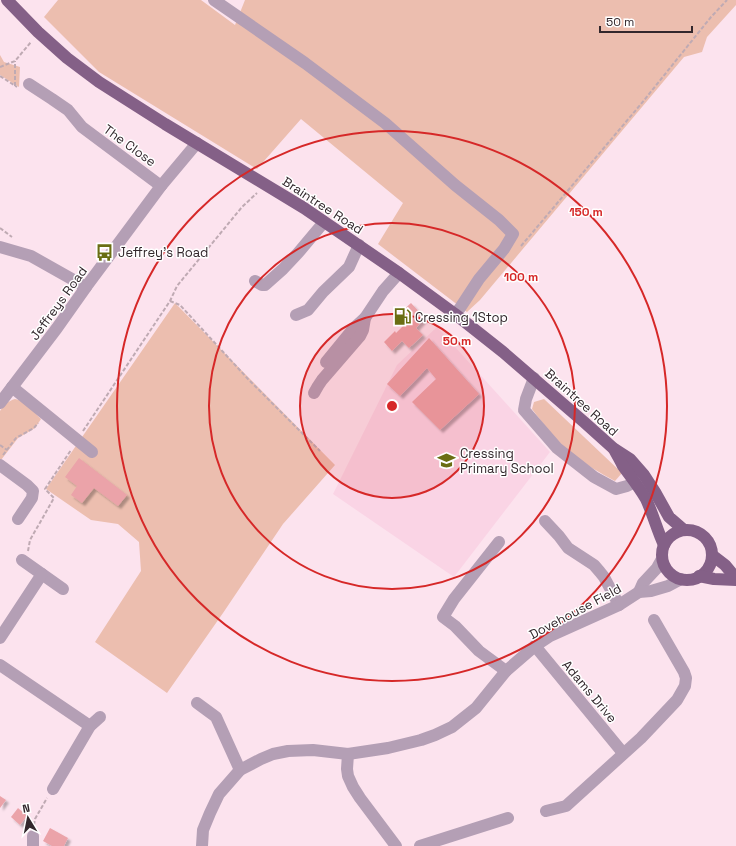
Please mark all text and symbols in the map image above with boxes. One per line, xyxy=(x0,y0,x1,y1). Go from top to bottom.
scale bar xyxy=(600,8,692,34)
text: 50 m xyxy=(606,14,634,30)
street label: The Close xyxy=(100,121,159,170)
street label: Braintree Road xyxy=(279,173,366,238)
text: 150 m xyxy=(569,204,603,220)
bus stop icon: Jeffrey's Road xyxy=(95,242,115,262)
place label: Jeffrey's Road xyxy=(118,244,208,261)
street label: Jeffreys Road xyxy=(26,263,91,344)
text: 100 m xyxy=(504,269,538,285)
fuel station icon: Cressing 1Stop xyxy=(392,307,412,327)
place label: Cressing 1Stop xyxy=(415,309,508,326)
text: 50 m xyxy=(443,333,471,349)
street label: Braintree Road xyxy=(541,365,622,440)
centre of rings xyxy=(385,399,399,413)
place label: Cressing Primary School xyxy=(460,445,554,477)
school or university icon: Cressing Primary School xyxy=(437,450,457,470)
street label: Dovehouse Field xyxy=(526,580,624,643)
street label: Adams Drive xyxy=(558,657,621,726)
north arrow xyxy=(8,798,48,838)
text: N xyxy=(21,801,31,816)

